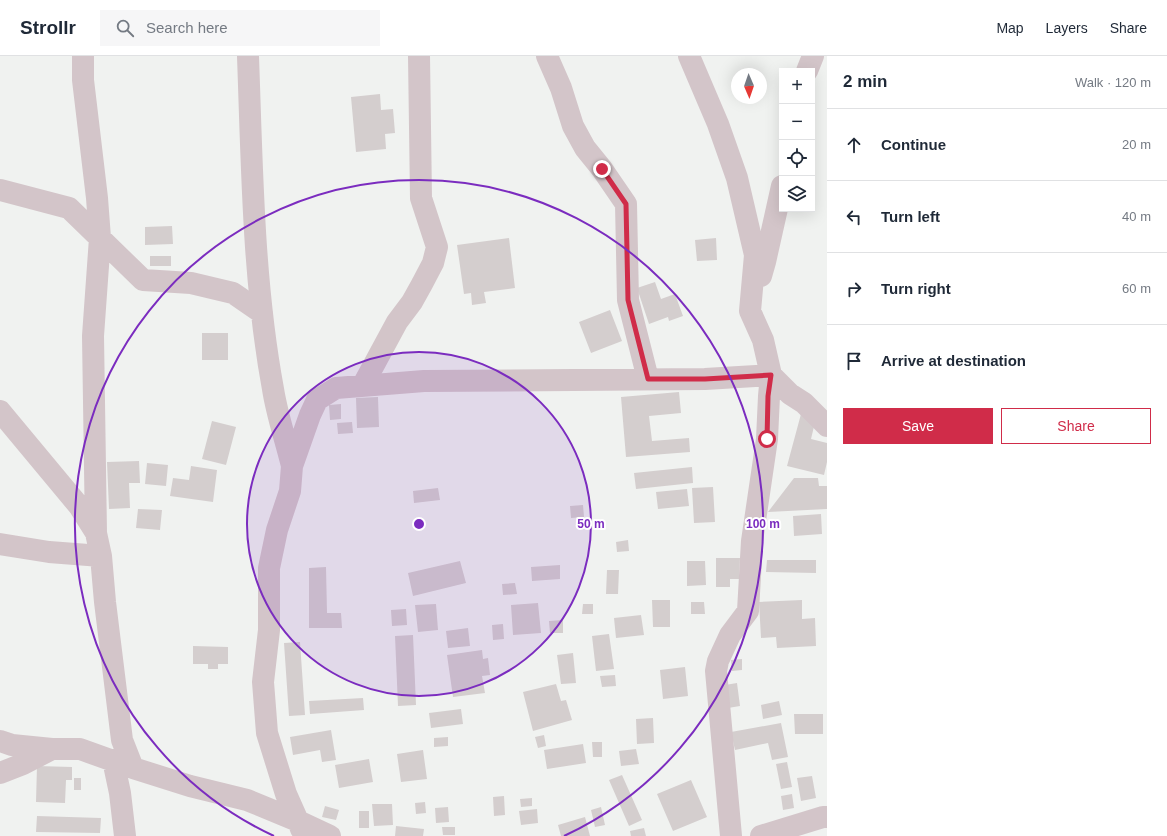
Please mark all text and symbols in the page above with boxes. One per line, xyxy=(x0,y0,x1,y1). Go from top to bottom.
search box xyxy=(100,10,380,46)
text: Strollr xyxy=(20,17,76,38)
icon: search xyxy=(114,17,136,39)
text: Search here xyxy=(146,19,228,36)
text: Map xyxy=(996,20,1024,36)
text: Layers xyxy=(1046,20,1088,36)
text: Share xyxy=(1110,20,1147,36)
north arrow xyxy=(731,68,767,104)
map controls xyxy=(779,68,815,212)
button: + xyxy=(779,68,815,104)
text: 2 min xyxy=(843,72,887,91)
text: Walk · 120 m xyxy=(1075,75,1151,90)
button: − xyxy=(779,104,815,140)
icon: ahead xyxy=(843,134,865,156)
text: Continue xyxy=(881,136,946,153)
text: 20 m xyxy=(1122,137,1151,152)
button: locate xyxy=(779,140,815,176)
route end xyxy=(593,160,611,178)
button: layers xyxy=(779,176,815,212)
icon: left xyxy=(843,206,865,228)
text: Turn left xyxy=(881,208,940,225)
text: 40 m xyxy=(1122,209,1151,224)
icon: right xyxy=(843,278,865,300)
text: Turn right xyxy=(881,280,951,297)
text: 60 m xyxy=(1122,281,1151,296)
icon: arrive xyxy=(843,350,865,372)
text: Arrive at destination xyxy=(881,352,1026,369)
button: Save xyxy=(843,408,993,444)
button: Share xyxy=(1001,408,1151,444)
route start xyxy=(758,430,776,448)
centre of rings xyxy=(412,517,426,531)
text: 50 m xyxy=(577,517,605,531)
text: 100 m xyxy=(746,517,780,531)

